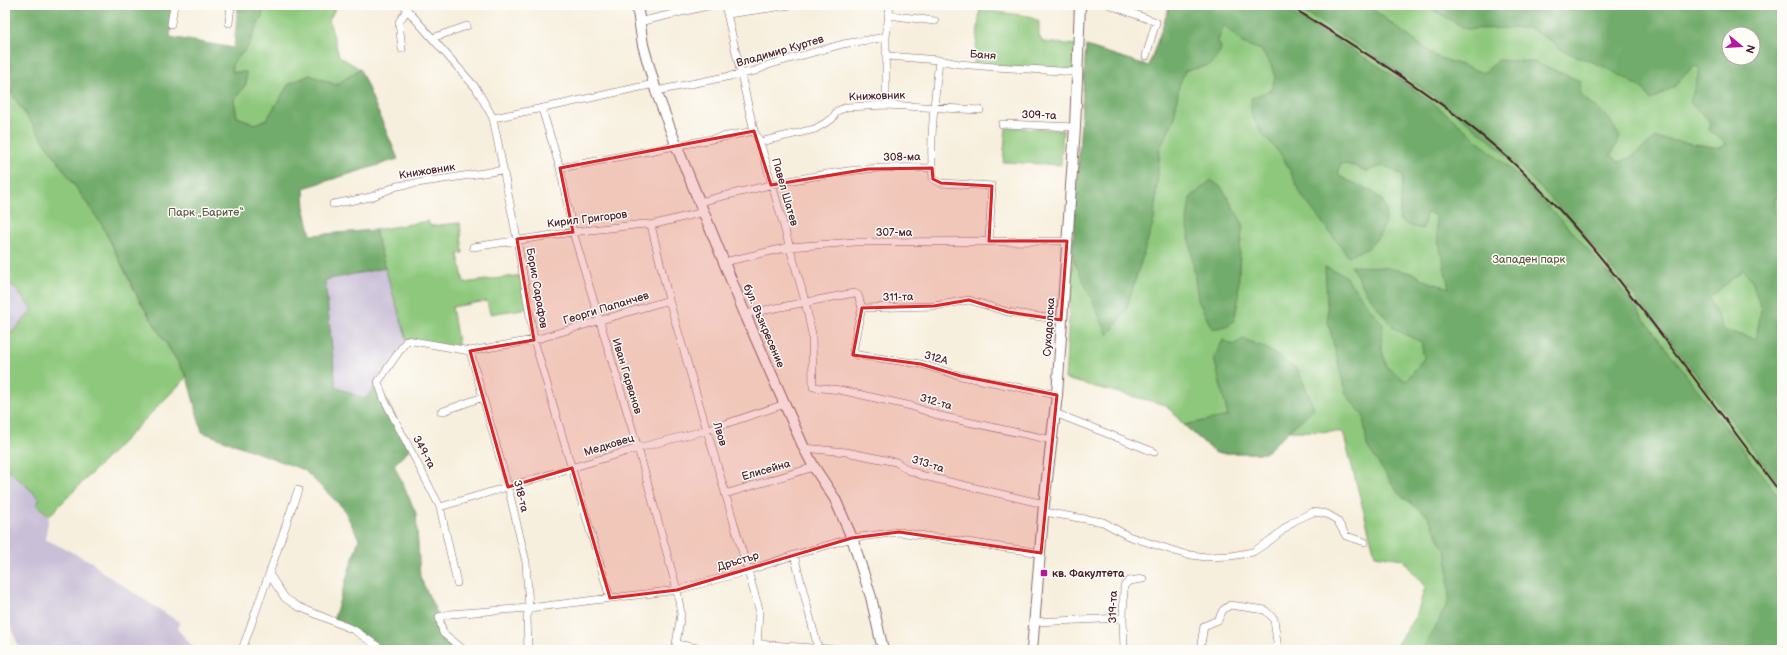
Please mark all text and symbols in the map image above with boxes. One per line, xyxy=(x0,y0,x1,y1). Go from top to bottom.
north arrow xyxy=(1721,26,1761,66)
street label: Владимир Куртев xyxy=(735,32,825,70)
text: N xyxy=(1743,43,1757,55)
street label: Баня xyxy=(969,47,997,63)
street label: Книжовник xyxy=(848,89,906,103)
street label: 309-та xyxy=(1021,108,1057,122)
street label: 308-ма xyxy=(883,150,921,164)
street label: Павел Шатев xyxy=(769,157,801,228)
street label: Книжовник xyxy=(398,160,456,182)
park label: Парк „Барите“ xyxy=(168,206,244,219)
street label: Кирил Григоров xyxy=(546,208,628,230)
street label: 307-ма xyxy=(876,226,913,239)
street label: Борис Сарафов xyxy=(524,247,551,329)
park label: Западен парк xyxy=(1493,253,1566,266)
street label: бул. Възкресение xyxy=(741,282,787,370)
street label: Георги Папанчев xyxy=(562,289,651,327)
street label: 311-та xyxy=(883,290,914,304)
street label: Суходолска xyxy=(1040,297,1058,357)
street label: Иван Гарванов xyxy=(609,337,645,416)
street label: 312А xyxy=(923,348,950,368)
street label: 312-та xyxy=(918,391,954,413)
street label: Лвов xyxy=(710,420,730,448)
street label: Медковец xyxy=(582,431,636,459)
street label: 349-та xyxy=(410,433,438,471)
street label: 313-та xyxy=(910,453,946,475)
street label: Елисейна xyxy=(740,457,792,483)
street label: 318-та xyxy=(511,478,531,514)
street label: Дръстър xyxy=(716,548,761,573)
place label: кв. Факултета xyxy=(1052,567,1125,580)
marker: кв. Факултета xyxy=(1039,568,1049,578)
street label: 319-та xyxy=(1106,590,1120,624)

